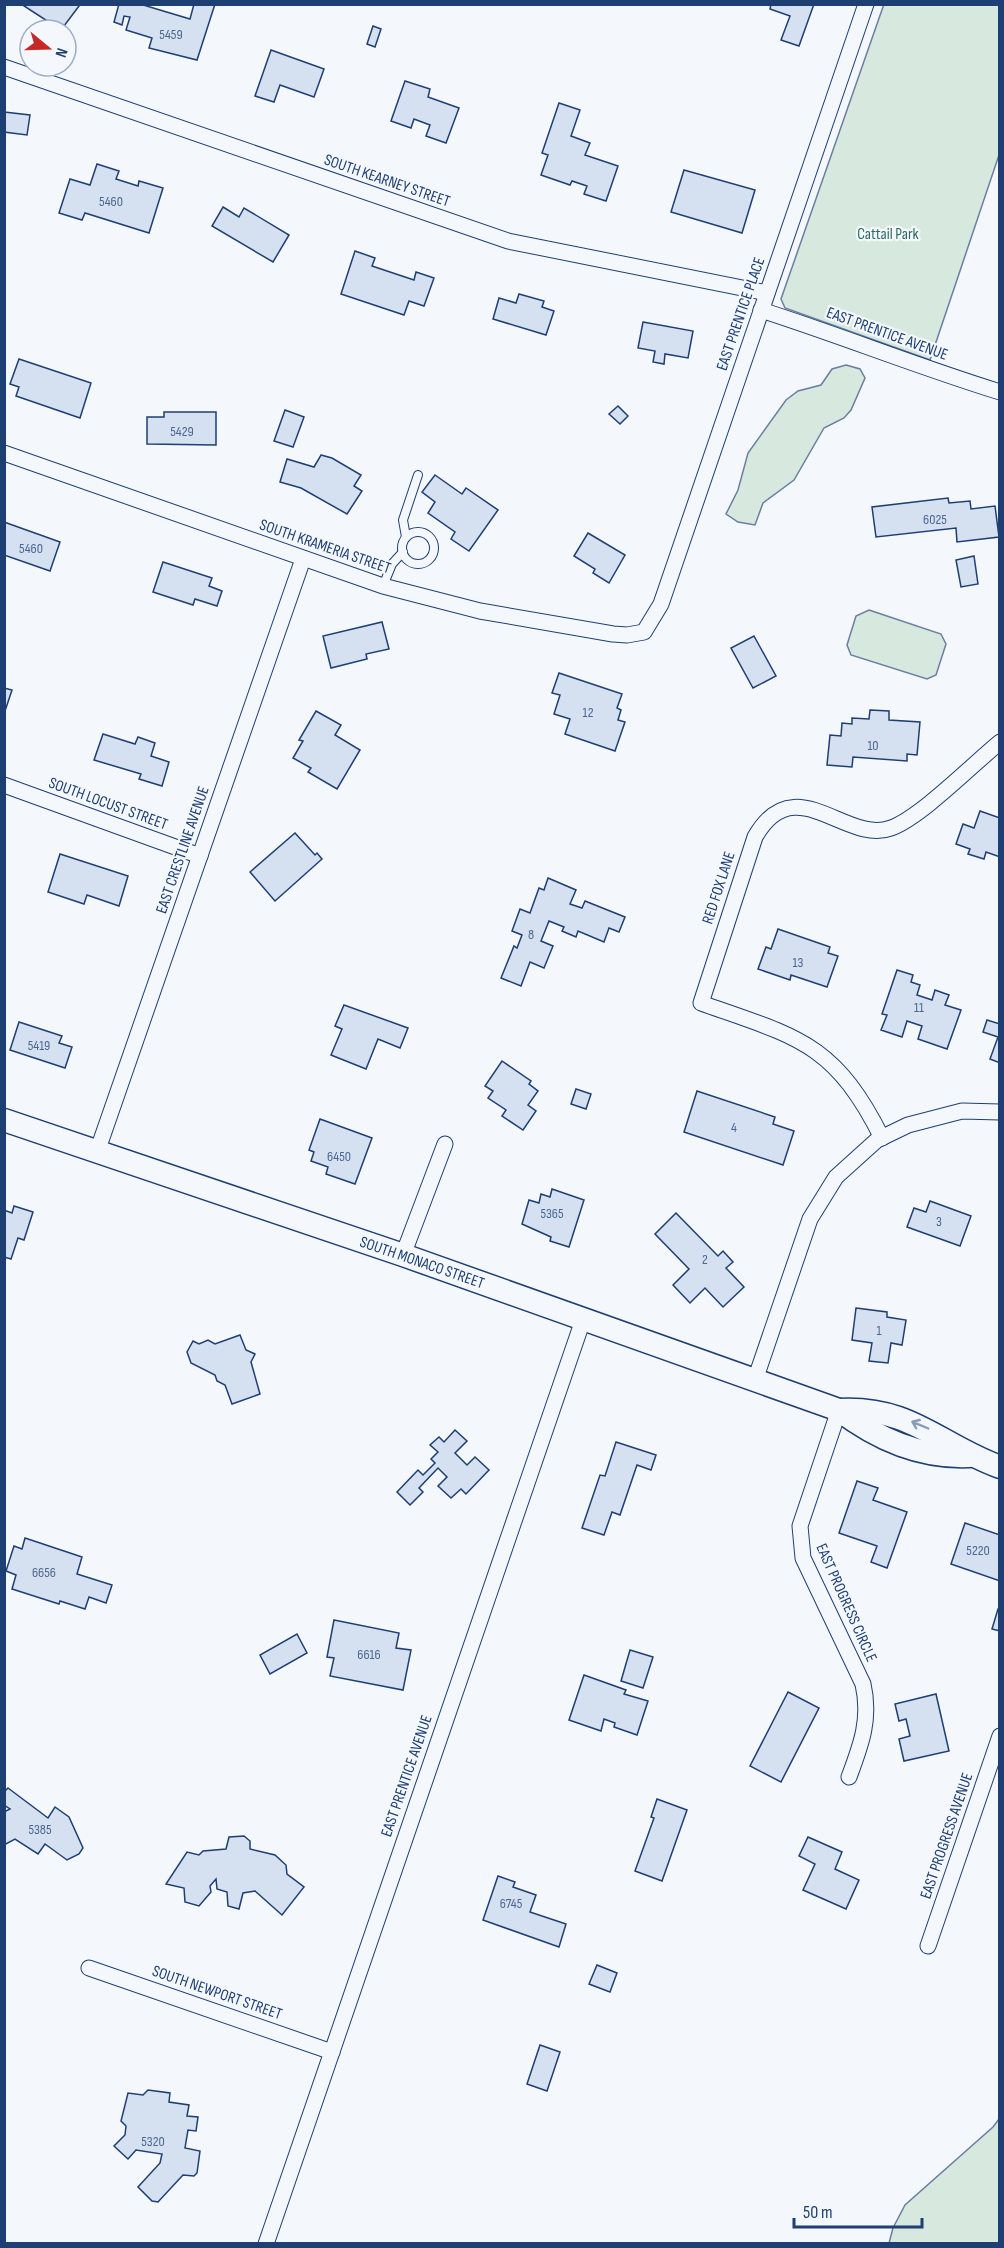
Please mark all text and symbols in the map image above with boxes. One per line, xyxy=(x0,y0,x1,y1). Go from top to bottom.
north arrow xyxy=(18,18,78,78)
house number: 5459 xyxy=(159,26,183,43)
text: N xyxy=(50,45,71,60)
street label: SOUTH KEARNEY STREET xyxy=(322,151,453,212)
house number: 5460 xyxy=(99,193,123,210)
park label: Cattail Park xyxy=(857,225,919,244)
street label: EAST PRENTICE PLACE xyxy=(713,255,769,373)
street label: EAST PRENTICE AVENUE xyxy=(824,303,950,365)
house number: 5429 xyxy=(170,423,194,440)
house number: 6025 xyxy=(923,511,947,528)
street label: SOUTH KRAMERIA STREET xyxy=(257,516,394,579)
house number: 5460 xyxy=(19,540,43,557)
house number: 12 xyxy=(583,704,594,721)
house number: 10 xyxy=(867,737,879,754)
street label: SOUTH LOCUST STREET xyxy=(46,774,170,834)
street label: EAST CRESTLINE AVENUE xyxy=(152,784,214,916)
street label: RED FOX LANE xyxy=(698,849,740,927)
house number: 8 xyxy=(528,926,534,943)
house number: 13 xyxy=(793,954,804,971)
house number: 11 xyxy=(914,999,924,1016)
house number: 5419 xyxy=(28,1037,50,1054)
house number: 4 xyxy=(731,1119,737,1136)
house number: 6450 xyxy=(327,1148,351,1165)
house number: 5365 xyxy=(540,1205,564,1222)
house number: 3 xyxy=(936,1213,942,1230)
street label: SOUTH MONACO STREET xyxy=(357,1233,487,1293)
house number: 2 xyxy=(702,1251,708,1268)
house number: 1 xyxy=(877,1322,882,1339)
one-way arrow xyxy=(911,1419,929,1431)
street label: EAST PROGRESS CIRCLE xyxy=(811,1541,881,1665)
house number: 5220 xyxy=(966,1542,990,1559)
house number: 6656 xyxy=(32,1564,56,1581)
house number: 6616 xyxy=(357,1646,381,1663)
street label: EAST PRENTICE AVENUE xyxy=(377,1713,437,1839)
street label: EAST PROGRESS AVENUE xyxy=(917,1771,977,1901)
house number: 5385 xyxy=(28,1821,52,1838)
house number: 6745 xyxy=(500,1895,523,1912)
street label: SOUTH NEWPORT STREET xyxy=(150,1962,285,2024)
house number: 5320 xyxy=(141,2133,165,2150)
scale bar xyxy=(794,2191,922,2229)
text: 50 m xyxy=(803,2202,833,2223)

